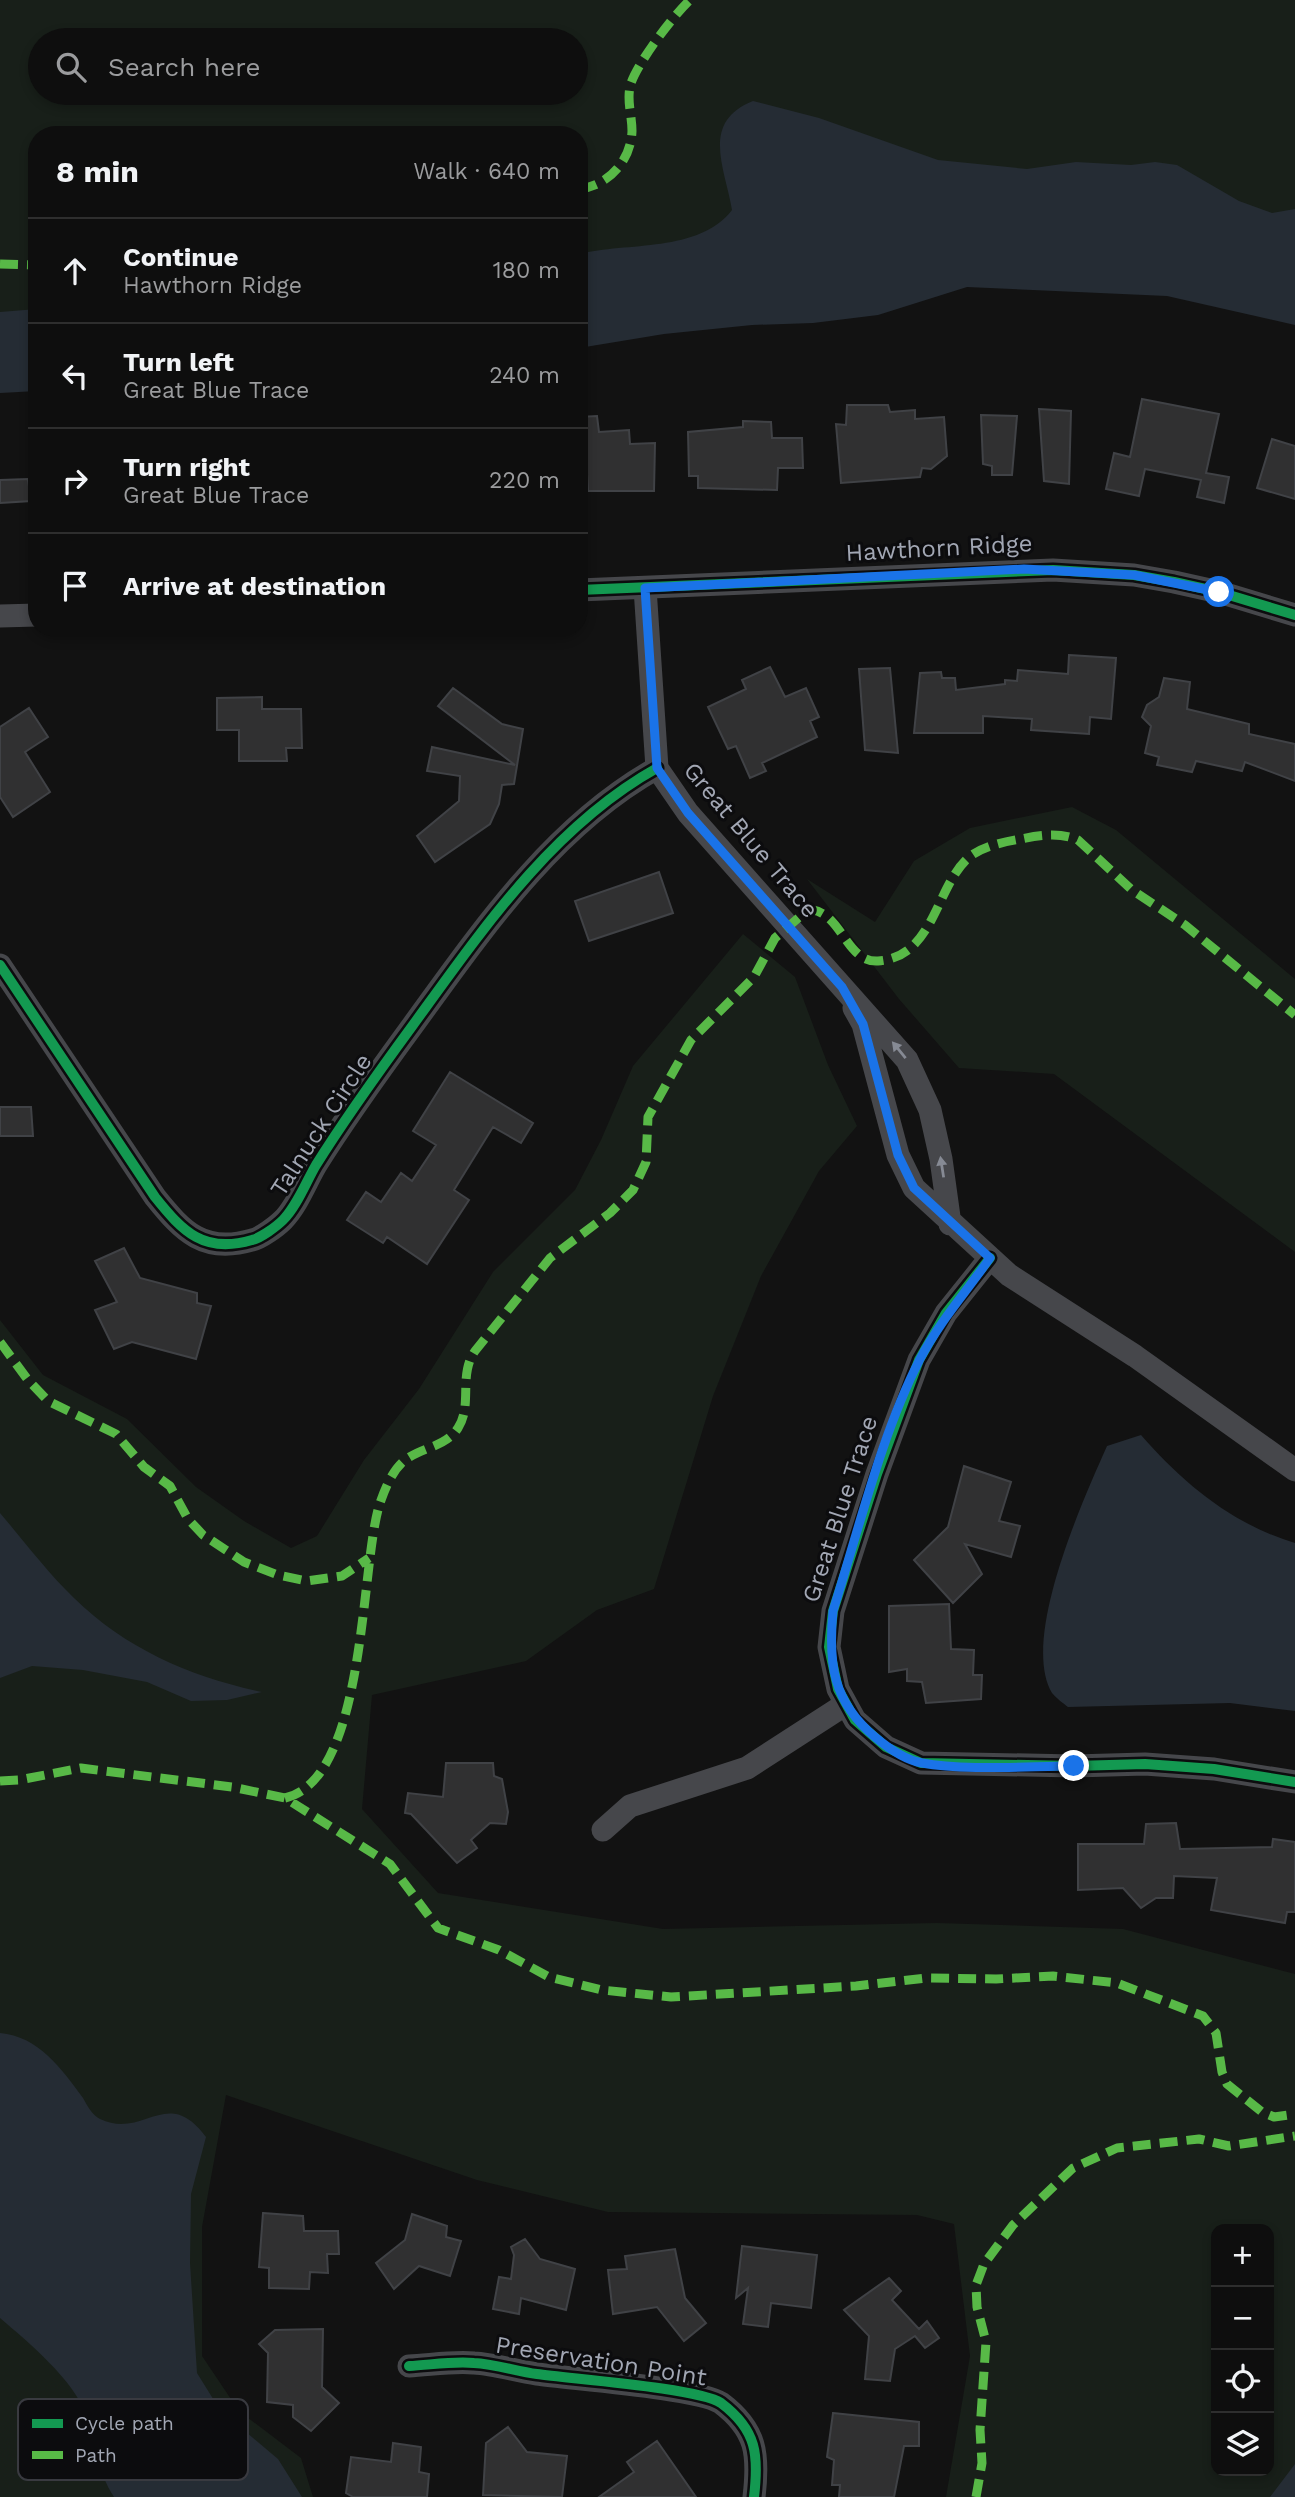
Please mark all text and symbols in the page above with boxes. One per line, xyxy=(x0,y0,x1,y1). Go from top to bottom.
search box xyxy=(28,28,588,105)
icon: search xyxy=(52,48,90,86)
text: Search here xyxy=(108,52,260,82)
text: 8 min xyxy=(56,154,139,189)
text: Walk · 640 m xyxy=(413,158,560,185)
text: Continue xyxy=(123,242,239,272)
icon: ahead xyxy=(56,252,94,290)
text: 180 m xyxy=(493,257,560,284)
text: Hawthorn Ridge xyxy=(123,272,302,299)
text: Turn left xyxy=(123,347,234,377)
icon: left xyxy=(56,357,94,395)
text: 240 m xyxy=(489,362,560,389)
text: Great Blue Trace xyxy=(123,377,309,404)
text: Turn right xyxy=(123,452,250,482)
icon: right xyxy=(56,462,94,500)
text: 220 m xyxy=(489,467,560,494)
text: Great Blue Trace xyxy=(123,482,309,509)
street label: Hawthorn Ridge xyxy=(845,529,1033,567)
icon: arrive xyxy=(56,567,94,605)
text: Arrive at destination xyxy=(123,571,386,601)
route start xyxy=(1203,576,1234,607)
street label: Great Blue Trace xyxy=(678,757,824,923)
one-way arrow xyxy=(892,1041,907,1058)
street label: Talnuck Circle xyxy=(265,1048,377,1202)
one-way arrow xyxy=(936,1155,947,1177)
street label: Great Blue Trace xyxy=(797,1412,883,1606)
route end xyxy=(1058,1750,1089,1781)
map controls xyxy=(1211,2224,1274,2476)
button: + xyxy=(1211,2224,1274,2287)
button: − xyxy=(1211,2287,1274,2350)
street label: Preservation Point xyxy=(493,2330,709,2392)
button: locate xyxy=(1211,2350,1274,2413)
legend xyxy=(18,2399,248,2480)
text: Cycle path xyxy=(75,2412,174,2435)
button: layers xyxy=(1211,2413,1274,2476)
text: Path xyxy=(75,2444,117,2467)

